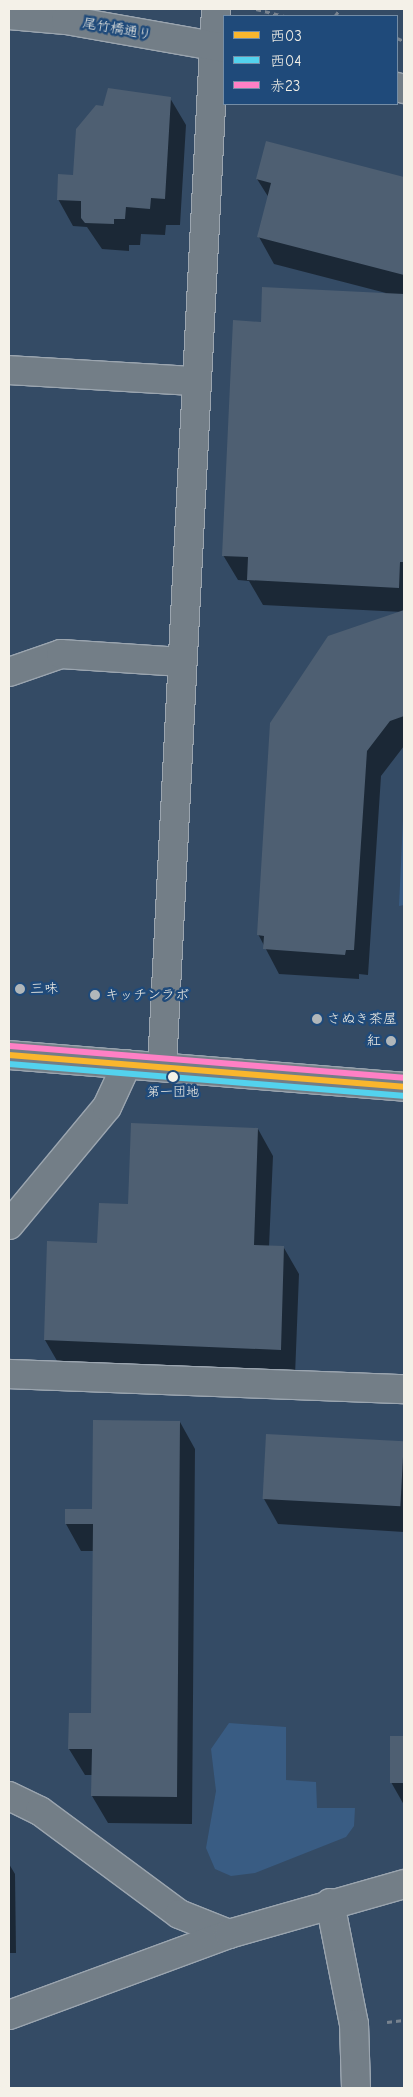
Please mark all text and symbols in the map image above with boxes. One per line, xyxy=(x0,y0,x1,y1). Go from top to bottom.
street label: 尾竹橋通り xyxy=(81,15,153,43)
legend xyxy=(223,15,398,105)
text: 西03 xyxy=(270,27,302,45)
text: 西04 xyxy=(270,52,301,70)
text: 赤23 xyxy=(270,77,300,95)
place label: 三味 xyxy=(30,981,58,997)
marker: 三味 xyxy=(14,983,26,995)
place label: キッチンラボ xyxy=(105,987,189,1003)
marker: キッチンラボ xyxy=(89,989,101,1001)
place label: さぬき茶屋 xyxy=(327,1011,397,1027)
marker: さぬき茶屋 xyxy=(311,1013,323,1025)
place label: 紅 xyxy=(367,1033,381,1049)
marker: 紅 xyxy=(385,1035,397,1047)
marker: 第一団地 xyxy=(168,1072,178,1082)
place label: 第一団地 xyxy=(147,1084,199,1100)

